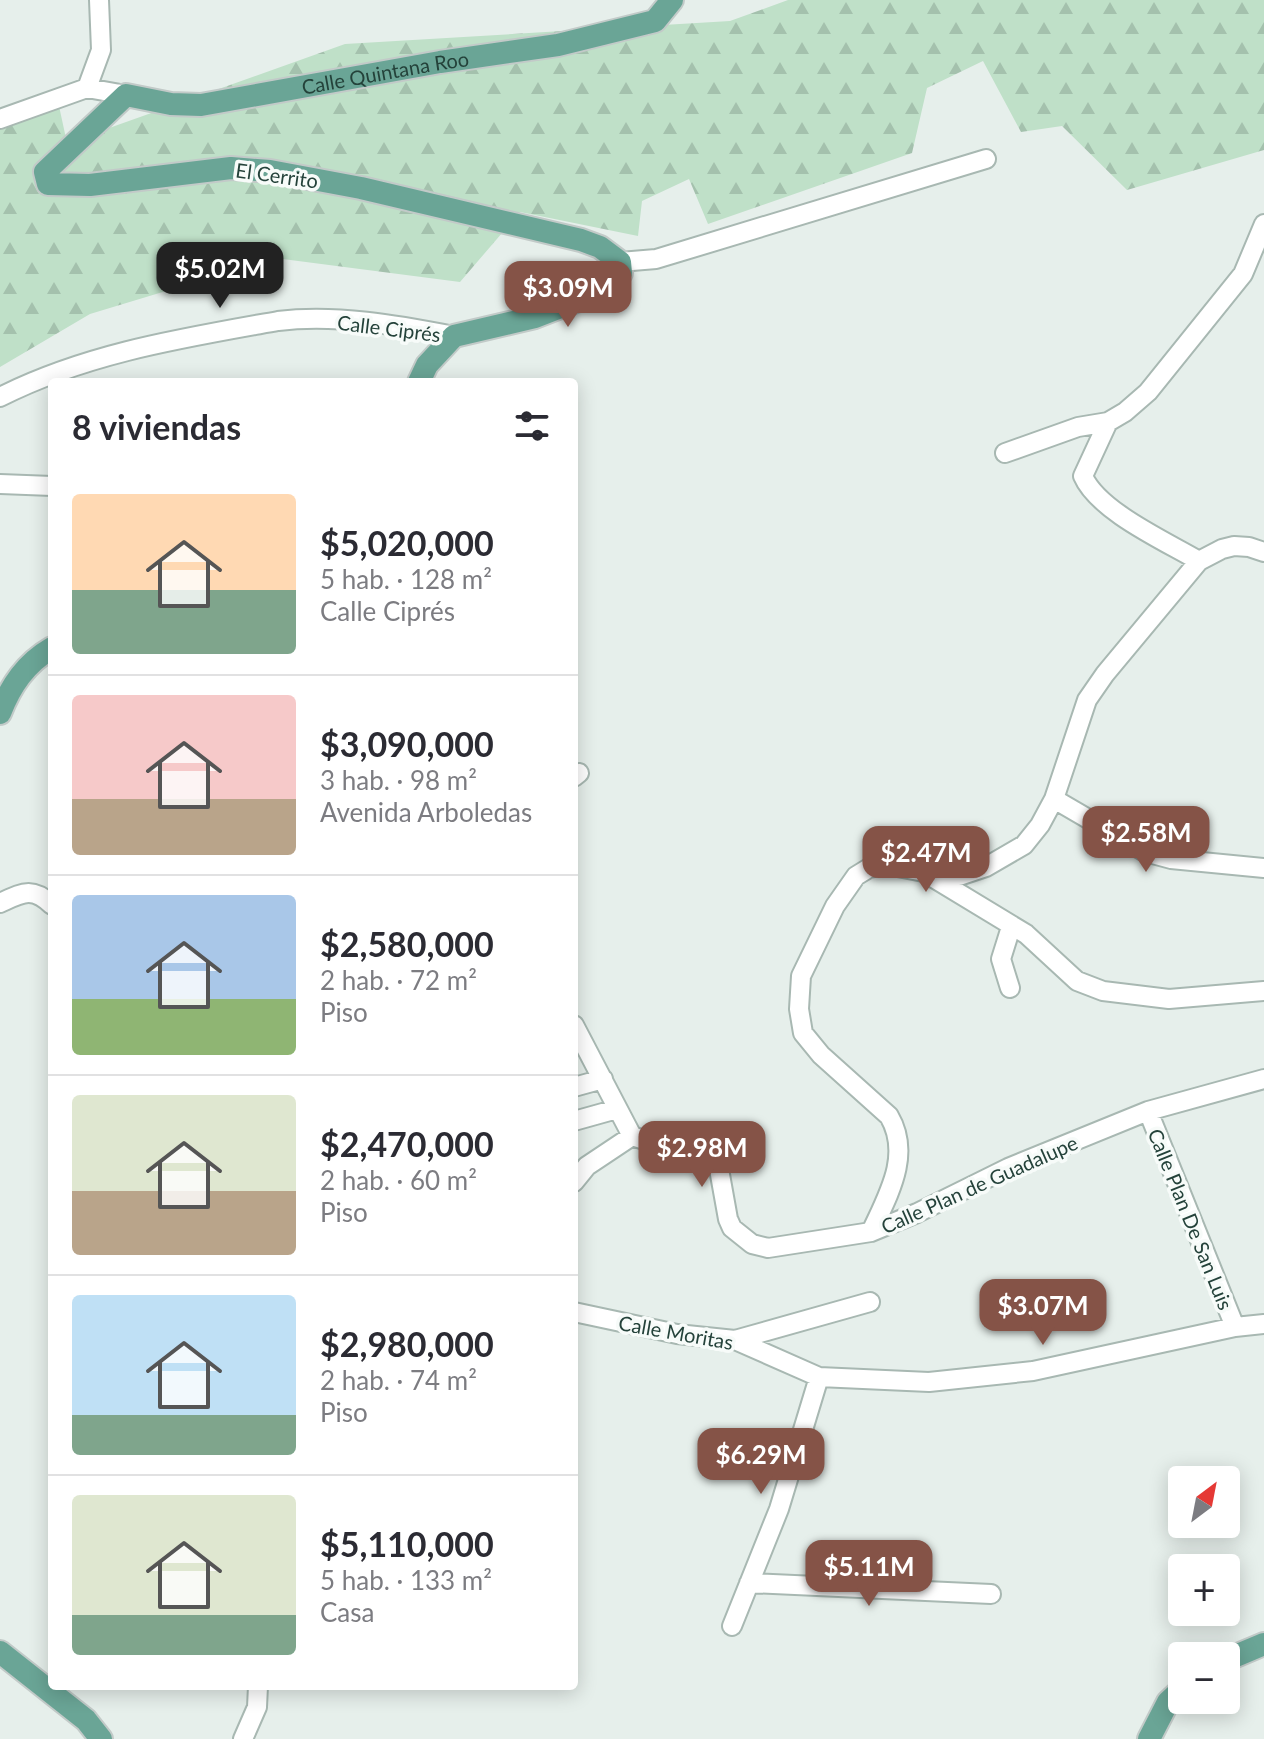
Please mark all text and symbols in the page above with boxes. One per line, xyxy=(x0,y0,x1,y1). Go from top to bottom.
street label: Calle Quintana Roo xyxy=(300,46,470,99)
street label: El Cerrito xyxy=(234,157,320,193)
pin: $5.02M xyxy=(155,242,285,310)
text: $5.02M xyxy=(174,252,266,284)
pin: $3.09M xyxy=(503,261,633,329)
text: $3.09M xyxy=(522,271,614,303)
street label: Calle Ciprés xyxy=(336,310,442,346)
icon: filters xyxy=(510,404,554,448)
text: 8 viviendas xyxy=(72,406,241,447)
text: $5,020,000 xyxy=(320,522,494,563)
icon: home xyxy=(136,526,232,622)
text: 5 hab. · 128 m² xyxy=(320,563,492,595)
text: Calle Ciprés xyxy=(320,595,455,627)
text: $3,090,000 xyxy=(320,723,494,764)
icon: home xyxy=(136,727,232,823)
text: 3 hab. · 98 m² xyxy=(320,764,477,796)
text: Avenida Arboledas xyxy=(320,796,532,828)
pin: $2.58M xyxy=(1081,806,1211,874)
text: $2.58M xyxy=(1100,816,1192,848)
pin: $2.47M xyxy=(861,826,991,894)
text: $2.47M xyxy=(880,836,972,868)
text: $2,580,000 xyxy=(320,923,494,964)
icon: home xyxy=(136,927,232,1023)
text: 2 hab. · 72 m² xyxy=(320,964,477,996)
text: Piso xyxy=(320,996,368,1028)
pin: $2.98M xyxy=(637,1121,767,1189)
text: $2,470,000 xyxy=(320,1123,494,1164)
street label: Calle Plan De San Luis xyxy=(1144,1125,1238,1313)
icon: home xyxy=(136,1127,232,1223)
street label: Calle Plan de Guadalupe xyxy=(877,1130,1081,1238)
text: $2.98M xyxy=(656,1131,748,1163)
text: 2 hab. · 60 m² xyxy=(320,1164,477,1196)
text: Piso xyxy=(320,1196,368,1228)
pin: $3.07M xyxy=(978,1279,1108,1347)
text: $3.07M xyxy=(997,1289,1089,1321)
street label: Calle Moritas xyxy=(617,1310,735,1354)
text: $2,980,000 xyxy=(320,1323,494,1364)
icon: home xyxy=(136,1327,232,1423)
text: 2 hab. · 74 m² xyxy=(320,1364,477,1396)
text: Piso xyxy=(320,1396,368,1428)
pin: $6.29M xyxy=(696,1428,826,1496)
text: $6.29M xyxy=(715,1438,807,1470)
north arrow xyxy=(1168,1466,1240,1538)
map controls xyxy=(1168,1466,1240,1714)
text: $5,110,000 xyxy=(320,1523,494,1564)
icon: home xyxy=(136,1527,232,1623)
pin: $5.11M xyxy=(804,1540,934,1608)
text: $5.11M xyxy=(823,1550,915,1582)
button: + xyxy=(1168,1554,1240,1626)
text: 5 hab. · 133 m² xyxy=(320,1564,492,1596)
text: Casa xyxy=(320,1596,374,1628)
button: − xyxy=(1168,1642,1240,1714)

